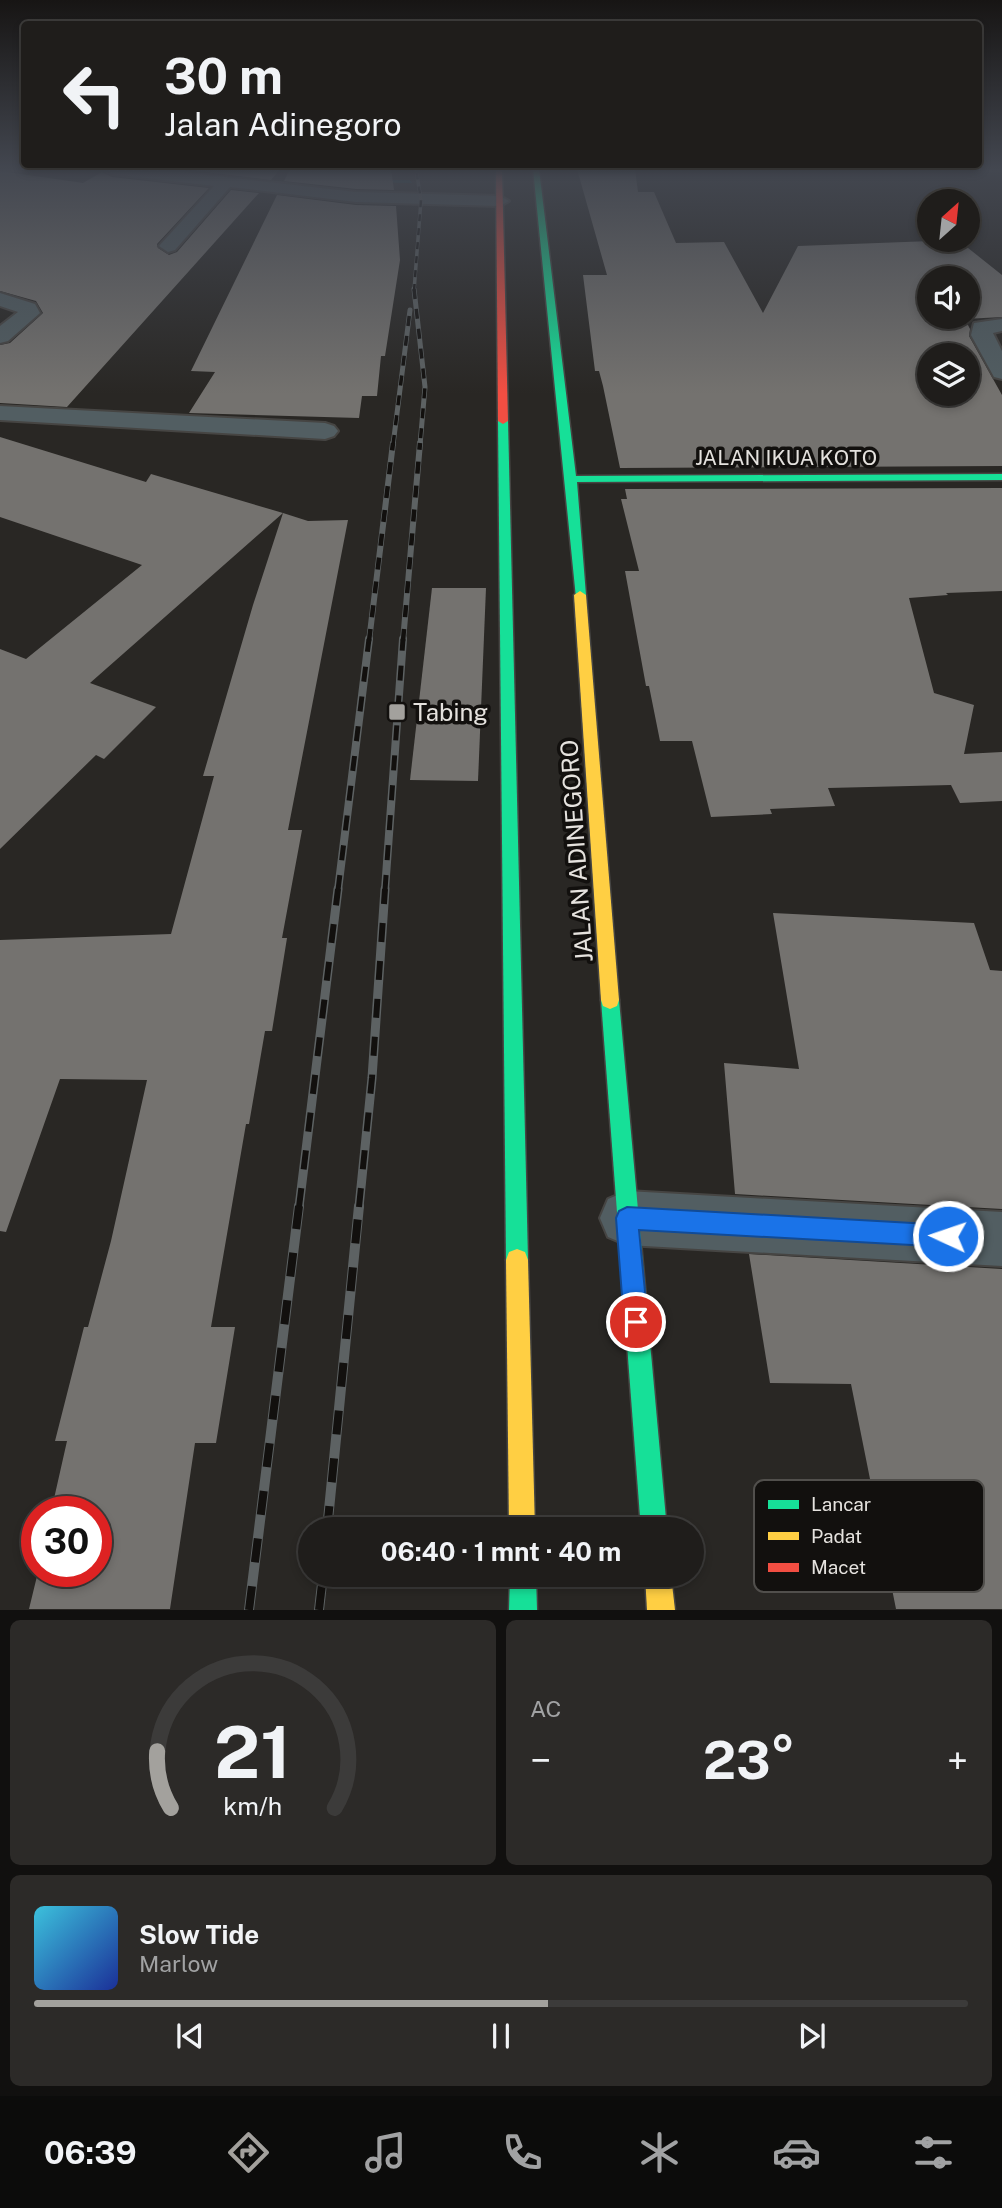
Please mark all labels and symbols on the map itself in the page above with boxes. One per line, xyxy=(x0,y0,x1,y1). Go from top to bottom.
north arrow xyxy=(917,189,980,252)
street label: JALAN IKUA KOTO xyxy=(695,445,877,470)
place label: Tabing xyxy=(413,698,488,726)
marker: Tabing xyxy=(387,702,407,722)
street label: JALAN ADINEGORO xyxy=(554,739,598,963)
position arrow xyxy=(911,1199,985,1273)
pin xyxy=(606,1292,666,1352)
legend xyxy=(754,1480,984,1592)
text: Lancar xyxy=(811,1493,871,1515)
speed limit sign: 30 xyxy=(21,1496,112,1587)
text: Padat xyxy=(811,1525,862,1547)
text: Macet xyxy=(811,1556,866,1578)

